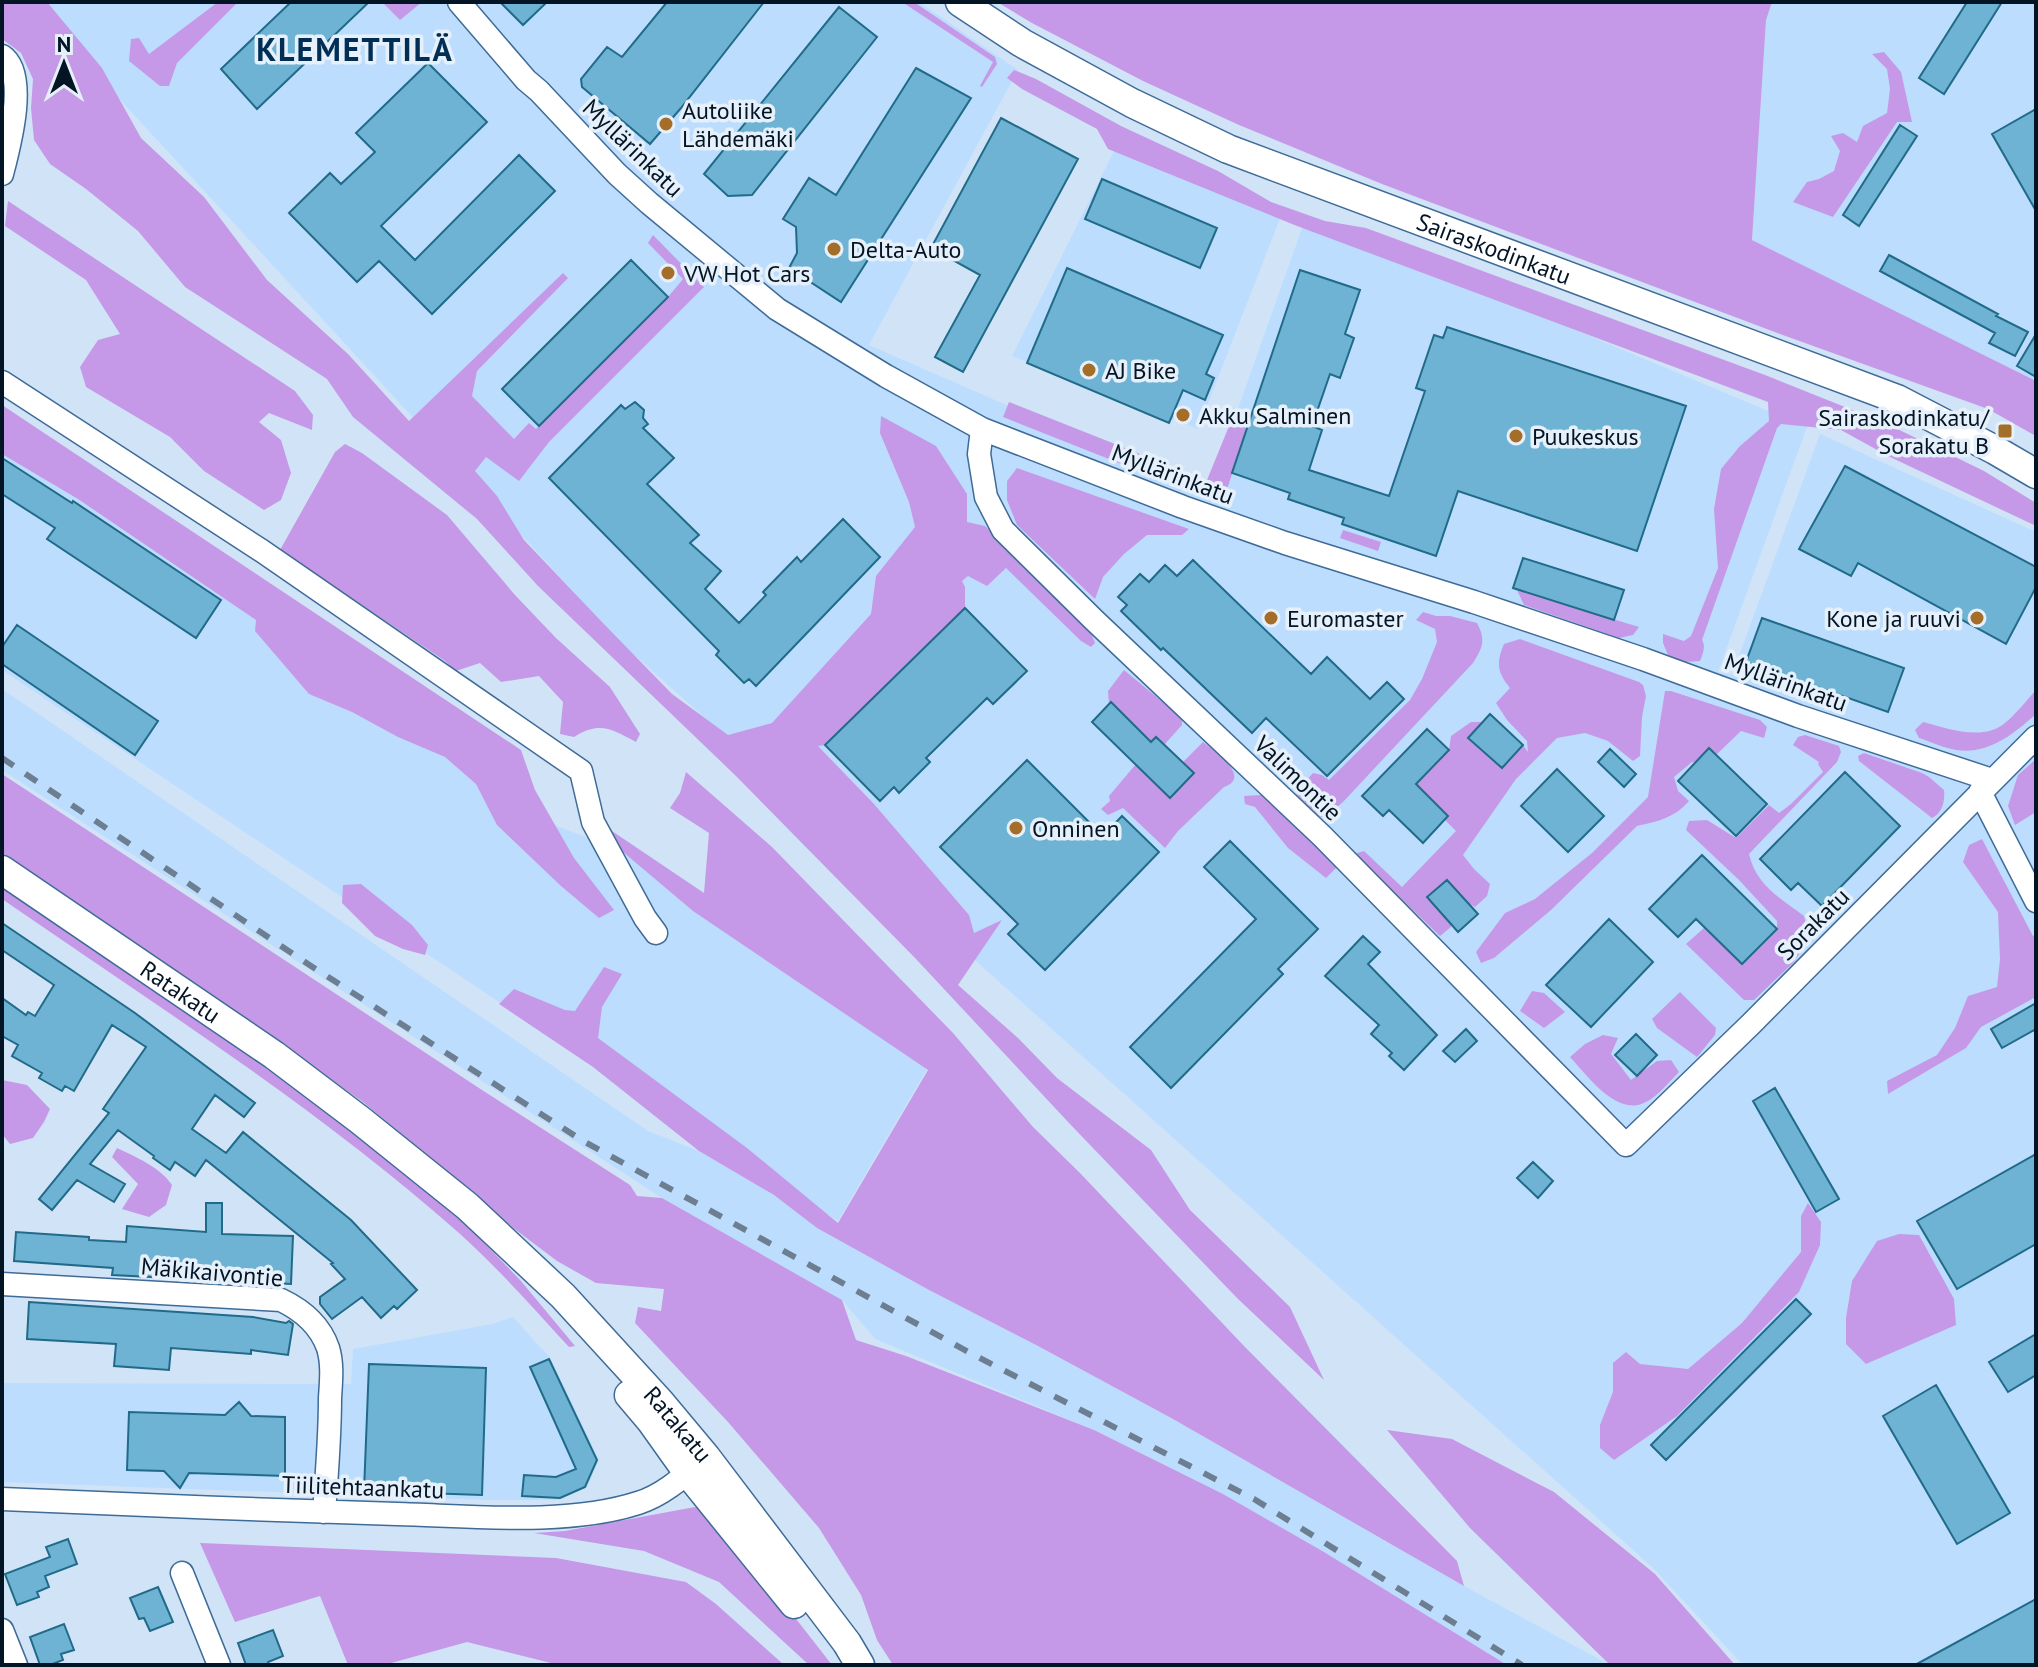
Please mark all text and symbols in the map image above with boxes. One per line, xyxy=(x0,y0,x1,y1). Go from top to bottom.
north arrow xyxy=(24,24,104,104)
district label: KLEMETTILÄ xyxy=(256,28,454,70)
text: N xyxy=(57,30,71,58)
street label: Myllärinkatu xyxy=(576,92,690,204)
place label: Autoliike Lähdemäki xyxy=(682,95,794,154)
marker: Autoliike Lähdemäki xyxy=(657,115,675,133)
street label: Sairaskodinkatu xyxy=(1412,205,1575,291)
place label: Delta-Auto xyxy=(850,234,961,265)
marker: Delta-Auto xyxy=(825,240,843,258)
place label: VW Hot Cars xyxy=(683,258,810,289)
marker: VW Hot Cars xyxy=(659,264,677,282)
place label: AJ Bike xyxy=(1105,355,1176,386)
marker: AJ Bike xyxy=(1080,361,1098,379)
place label: Akku Salminen xyxy=(1199,400,1351,431)
place label: Sairaskodinkatu/ Sorakatu B xyxy=(1818,402,1990,461)
marker: Akku Salminen xyxy=(1174,406,1192,424)
place label: Puukeskus xyxy=(1532,421,1639,452)
marker: Sairaskodinkatu/ Sorakatu B xyxy=(1996,422,2014,440)
marker: Puukeskus xyxy=(1507,427,1525,445)
street label: Myllärinkatu xyxy=(1108,437,1238,511)
place label: Euromaster xyxy=(1287,603,1404,634)
place label: Kone ja ruuvi xyxy=(1826,603,1961,634)
marker: Euromaster xyxy=(1262,609,1280,627)
marker: Kone ja ruuvi xyxy=(1968,609,1986,627)
street label: Myllärinkatu xyxy=(1720,645,1852,719)
street label: Valimontie xyxy=(1247,728,1348,827)
place label: Onninen xyxy=(1032,813,1120,844)
marker: Onninen xyxy=(1007,819,1025,837)
street label: Sorakatu xyxy=(1770,881,1856,967)
street label: Ratakatu xyxy=(134,953,227,1030)
street label: Mäkikaivontie xyxy=(140,1250,284,1294)
street label: Ratakatu xyxy=(637,1379,719,1469)
street label: Tiilitehtaankatu xyxy=(281,1469,445,1505)

